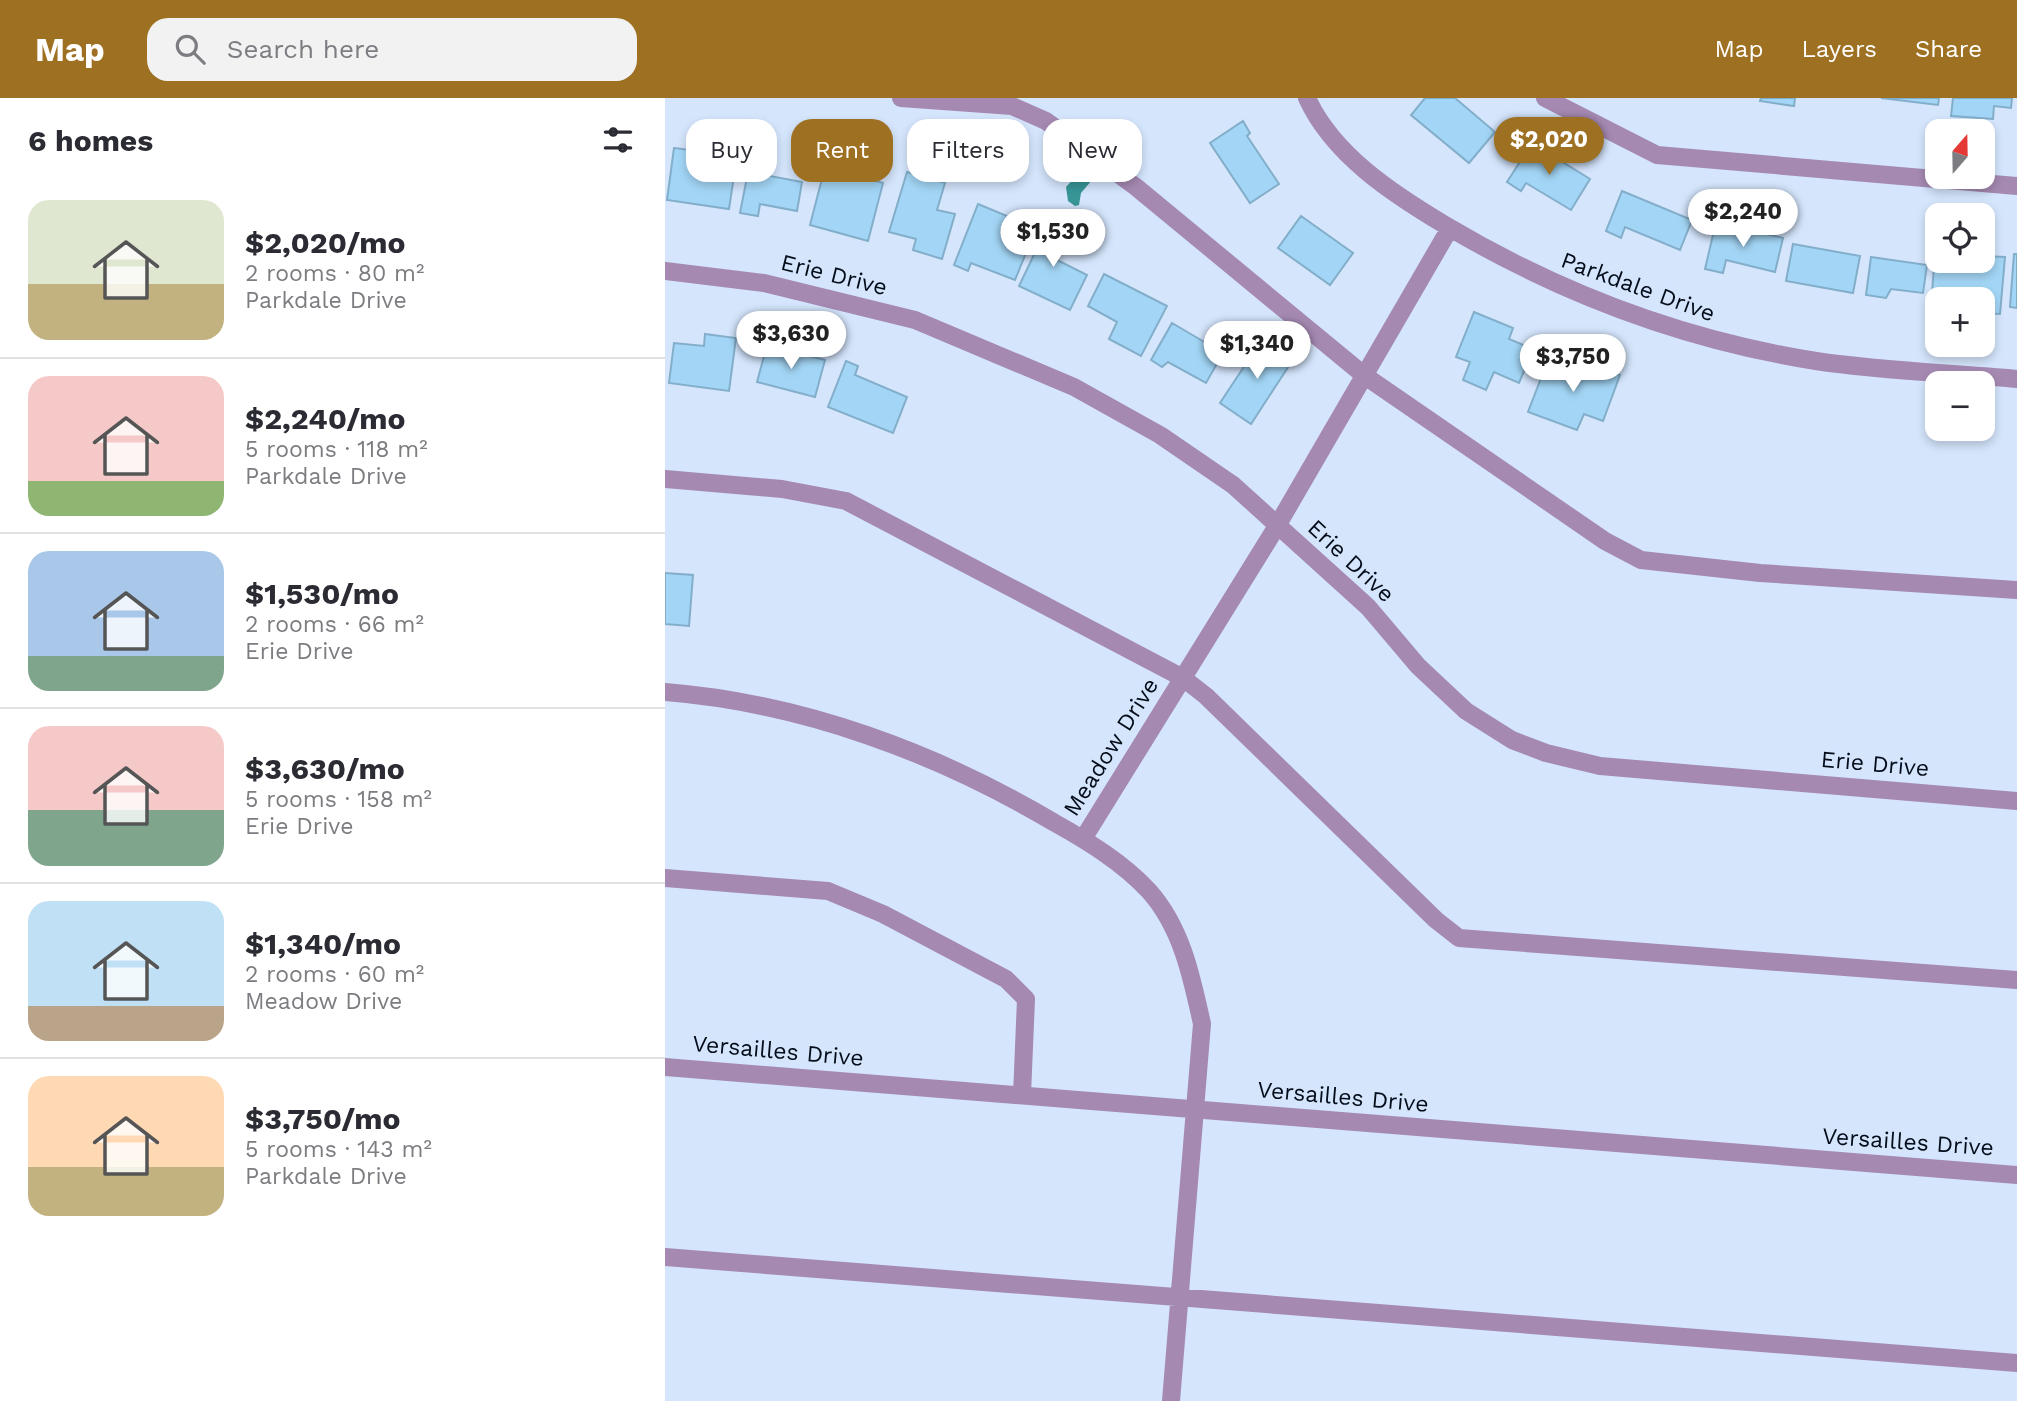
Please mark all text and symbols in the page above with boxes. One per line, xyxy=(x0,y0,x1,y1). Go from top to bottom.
search box xyxy=(147,18,637,81)
text: Map xyxy=(35,30,105,69)
icon: search xyxy=(171,30,209,68)
text: Search here xyxy=(227,34,379,64)
text: Map xyxy=(1715,35,1763,63)
text: Layers xyxy=(1801,35,1877,63)
text: Share xyxy=(1915,35,1982,63)
pin: $2,020 xyxy=(1492,118,1606,177)
chip: Buy xyxy=(686,119,777,182)
chip: Rent xyxy=(791,119,893,182)
chip: Filters xyxy=(907,119,1029,182)
chip: New xyxy=(1043,119,1142,182)
north arrow xyxy=(1925,119,1995,189)
map controls xyxy=(1925,119,1995,441)
icon: filters xyxy=(599,121,637,159)
text: 6 homes xyxy=(28,123,153,158)
text: $2,020 xyxy=(1510,126,1588,153)
pin: $2,240 xyxy=(1686,190,1800,249)
text: $2,240 xyxy=(1704,198,1782,225)
button: locate xyxy=(1925,203,1995,273)
pin: $1,530 xyxy=(996,209,1110,269)
text: $1,530 xyxy=(1016,218,1090,245)
text: $2,020/mo xyxy=(245,225,406,260)
icon: home xyxy=(84,228,168,312)
street label: Parkdale Drive xyxy=(1557,247,1719,327)
street label: Erie Drive xyxy=(778,249,890,301)
text: 2 rooms · 80 m² xyxy=(245,260,424,287)
text: Parkdale Drive xyxy=(245,287,407,314)
button: + xyxy=(1925,287,1995,357)
pin: $3,630 xyxy=(734,312,848,371)
text: $3,630 xyxy=(752,320,830,347)
pin: $1,340 xyxy=(1200,322,1314,381)
text: $1,340 xyxy=(1220,330,1294,357)
pin: $3,750 xyxy=(1516,334,1630,394)
text: $3,750 xyxy=(1536,343,1610,370)
button: − xyxy=(1925,371,1995,441)
text: $2,240/mo xyxy=(245,401,406,436)
icon: home xyxy=(84,404,168,488)
text: 5 rooms · 118 m² xyxy=(245,436,428,463)
text: Parkdale Drive xyxy=(245,463,407,490)
street label: Erie Drive xyxy=(1302,514,1400,608)
text: $1,530/mo xyxy=(245,576,399,611)
icon: home xyxy=(84,579,168,663)
text: 2 rooms · 66 m² xyxy=(245,611,424,638)
text: Erie Drive xyxy=(245,638,354,665)
street label: Meadow Drive xyxy=(1058,673,1164,821)
street label: Erie Drive xyxy=(1820,746,1930,782)
text: $3,630/mo xyxy=(245,751,405,786)
icon: home xyxy=(84,754,168,838)
text: 5 rooms · 158 m² xyxy=(245,786,432,813)
text: Erie Drive xyxy=(245,813,354,840)
text: $1,340/mo xyxy=(245,926,401,961)
icon: home xyxy=(84,929,168,1013)
text: 2 rooms · 60 m² xyxy=(245,961,424,988)
text: Meadow Drive xyxy=(245,988,402,1015)
street label: Versailles Drive xyxy=(691,1030,865,1072)
street label: Versailles Drive xyxy=(1256,1076,1430,1118)
text: $3,750/mo xyxy=(245,1101,401,1136)
icon: home xyxy=(84,1104,168,1188)
street label: Versailles Drive xyxy=(1821,1123,1995,1161)
text: 5 rooms · 143 m² xyxy=(245,1136,432,1163)
text: Parkdale Drive xyxy=(245,1163,407,1190)

